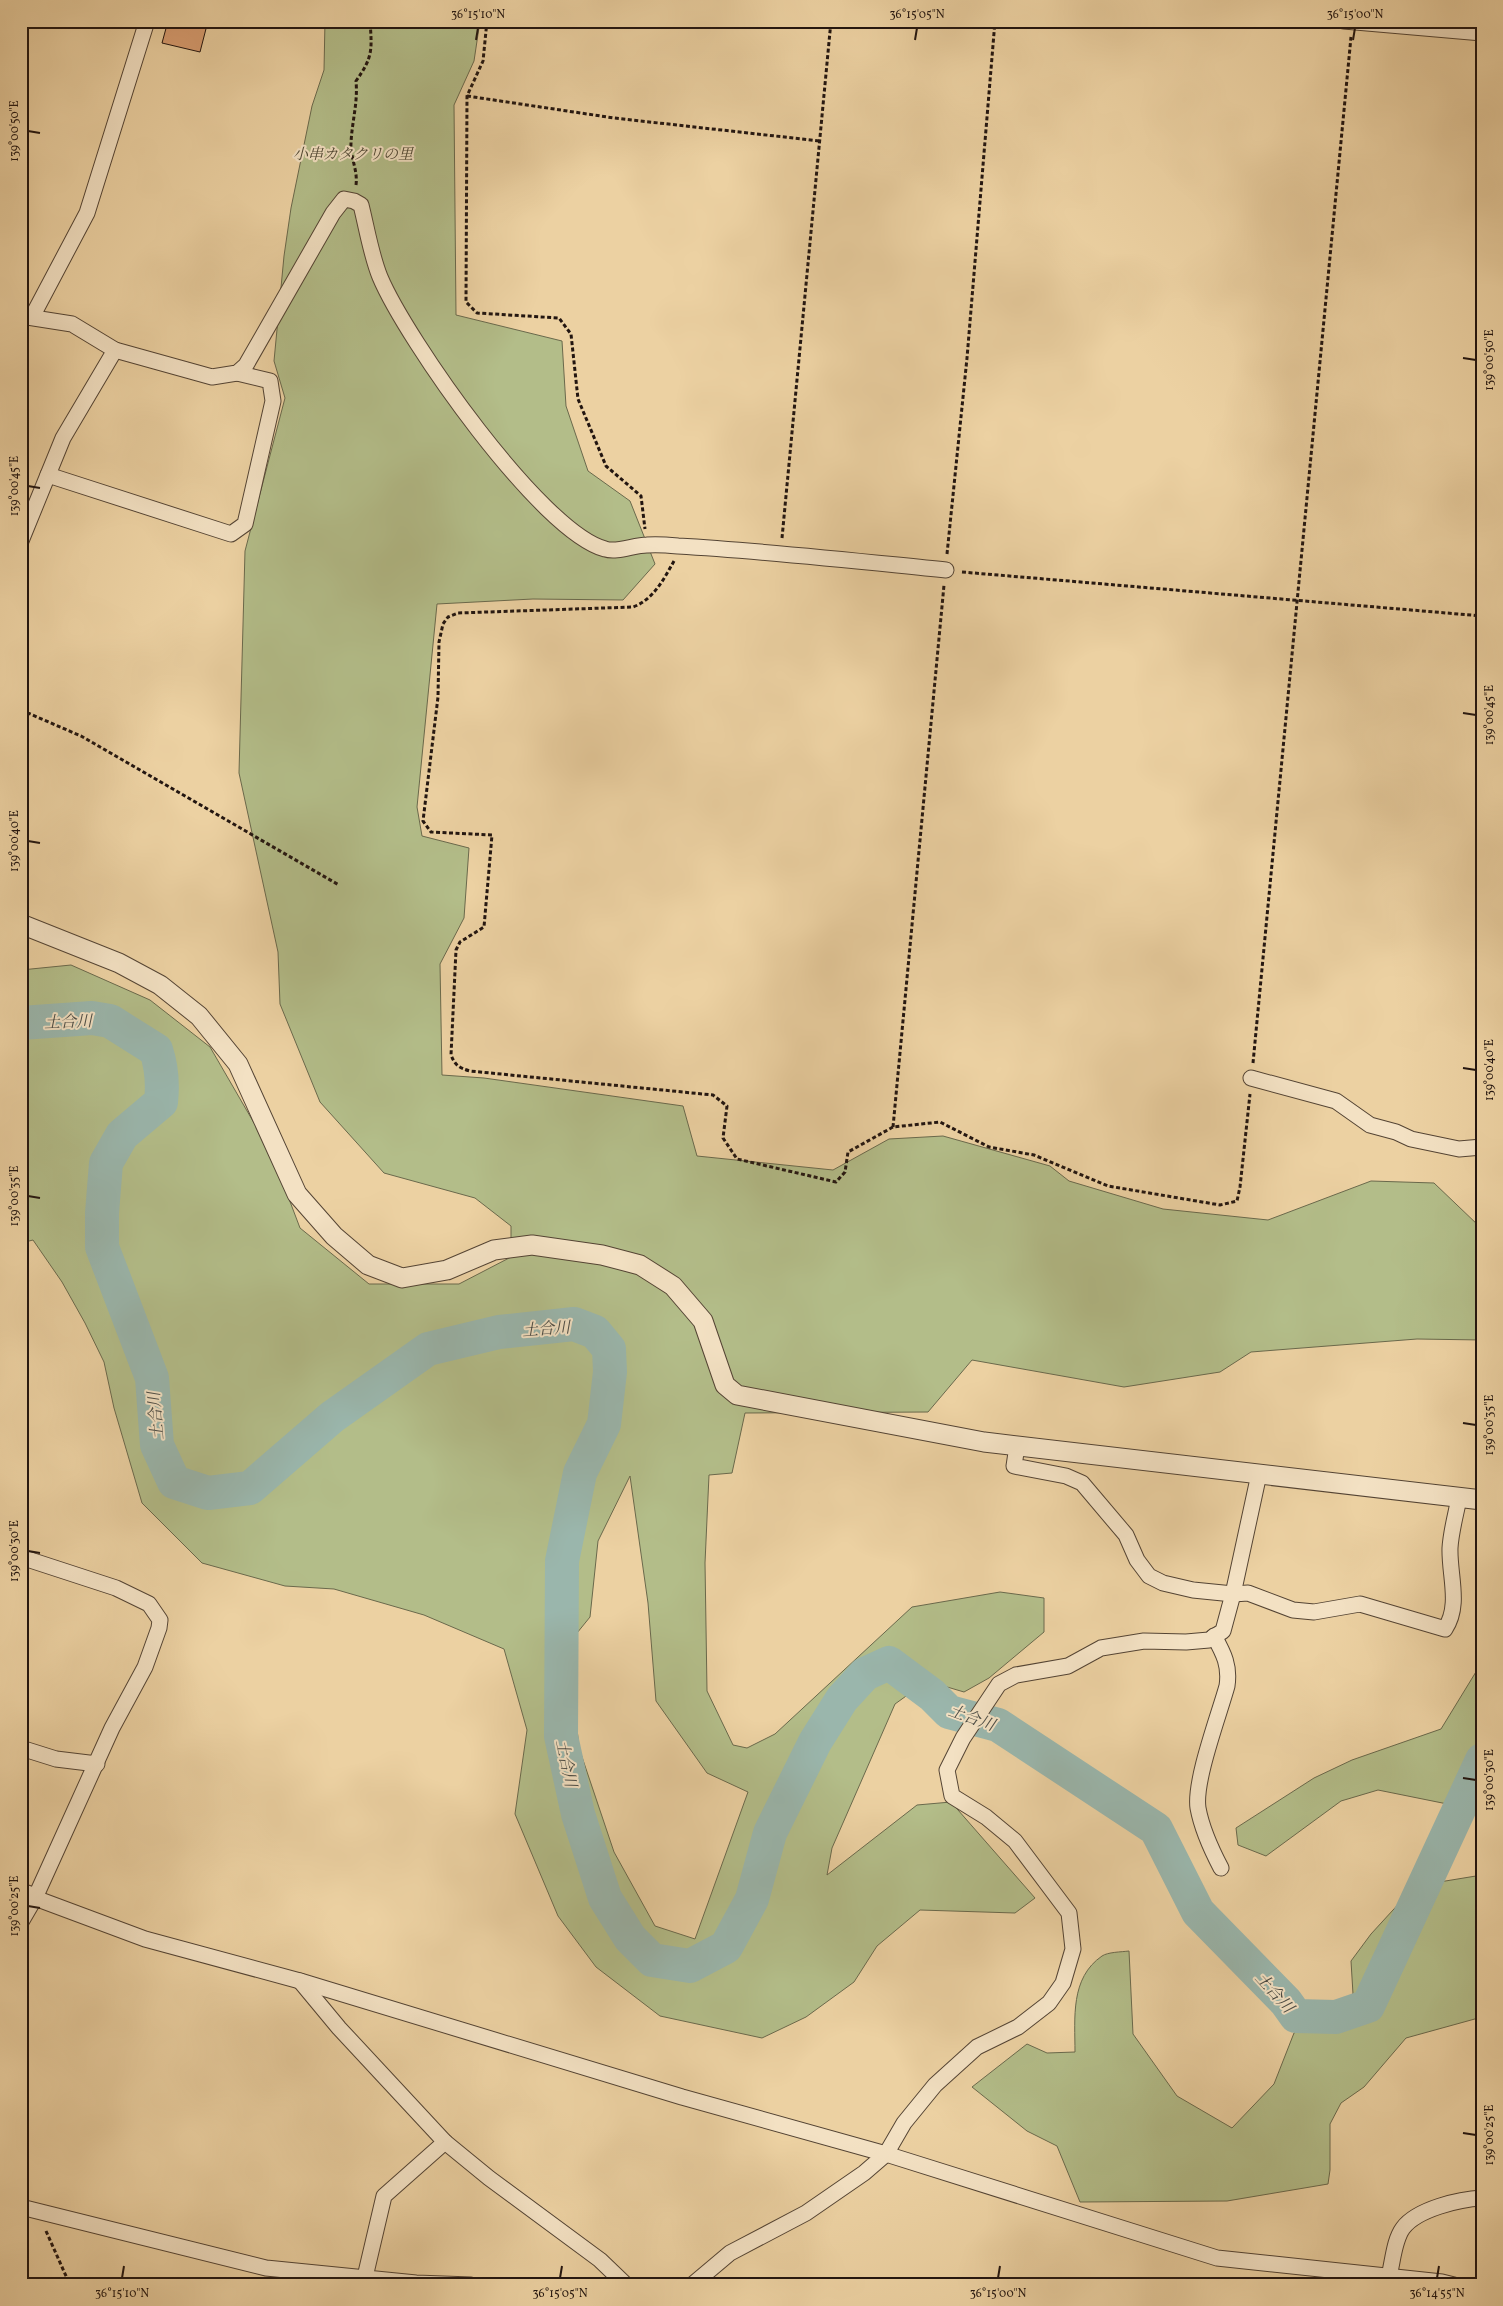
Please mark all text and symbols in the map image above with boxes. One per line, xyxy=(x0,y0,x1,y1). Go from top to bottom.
text: 36°15'10"N xyxy=(451,7,505,23)
text: 36°15'05"N xyxy=(889,7,945,23)
text: 36°15'00"N xyxy=(1327,7,1383,23)
text: 139°00'50"E xyxy=(7,100,23,162)
park label: 小串カタクリの里 xyxy=(293,145,414,166)
text: 139°00'50"E xyxy=(1482,329,1498,391)
text: 139°00'45"E xyxy=(7,456,23,516)
text: 139°00'45"E xyxy=(1482,685,1498,745)
text: 139°00'40"E xyxy=(7,810,23,872)
water label: 土合川 xyxy=(44,1011,94,1035)
text: 139°00'40"E xyxy=(1482,1039,1498,1101)
text: 139°00'35"E xyxy=(7,1166,23,1226)
water label: 土合川 xyxy=(521,1317,573,1343)
water label: 土合川 xyxy=(144,1389,170,1441)
text: 139°00'35"E xyxy=(1482,1395,1498,1455)
text: 139°00'30"E xyxy=(7,1520,23,1582)
water label: 土合川 xyxy=(945,1700,1000,1738)
water label: 土合川 xyxy=(549,1738,581,1791)
text: 139°00'30"E xyxy=(1482,1749,1498,1811)
text: 139°00'25"E xyxy=(7,1875,23,1937)
water label: 土合川 xyxy=(1249,1968,1299,2020)
text: 139°00'25"E xyxy=(1482,2104,1498,2166)
text: 36°15'10"N xyxy=(95,2286,149,2302)
text: 36°15'05"N xyxy=(532,2286,588,2302)
text: 36°15'00"N xyxy=(970,2286,1026,2302)
text: 36°14'55"N xyxy=(1409,2286,1465,2302)

